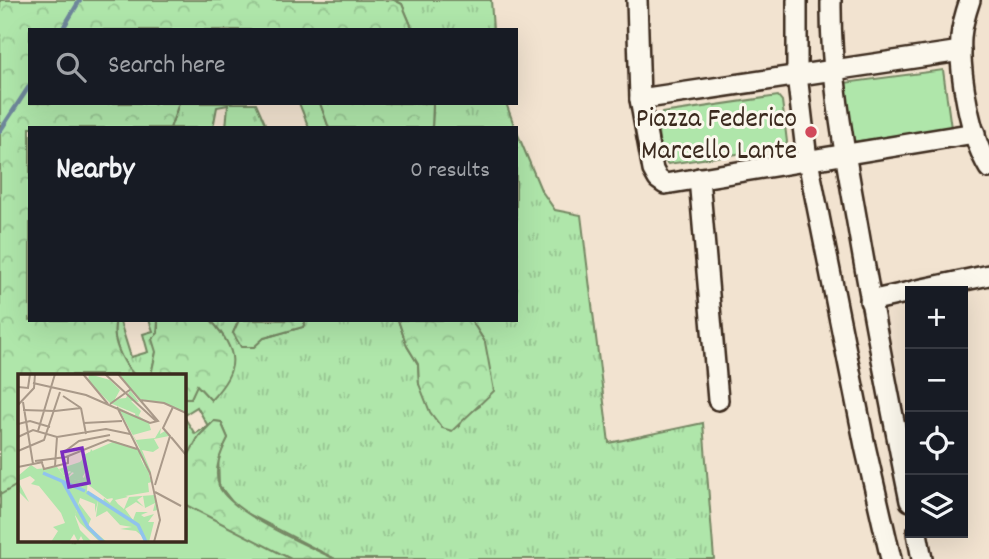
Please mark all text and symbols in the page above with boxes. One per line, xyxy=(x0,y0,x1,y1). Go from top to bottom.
search box xyxy=(28,28,518,105)
icon: search xyxy=(52,48,90,86)
text: Search here xyxy=(108,48,226,85)
place label: Piazza Federico Marcello Lante xyxy=(636,101,797,173)
marker: Piazza Federico Marcello Lante xyxy=(803,124,819,140)
text: Nearby xyxy=(56,150,134,193)
text: 0 results xyxy=(410,155,490,188)
map controls xyxy=(905,286,968,538)
button: + xyxy=(905,286,968,349)
button: − xyxy=(905,349,968,412)
inset map xyxy=(18,374,186,542)
button: locate xyxy=(905,412,968,475)
button: layers xyxy=(905,475,968,538)

